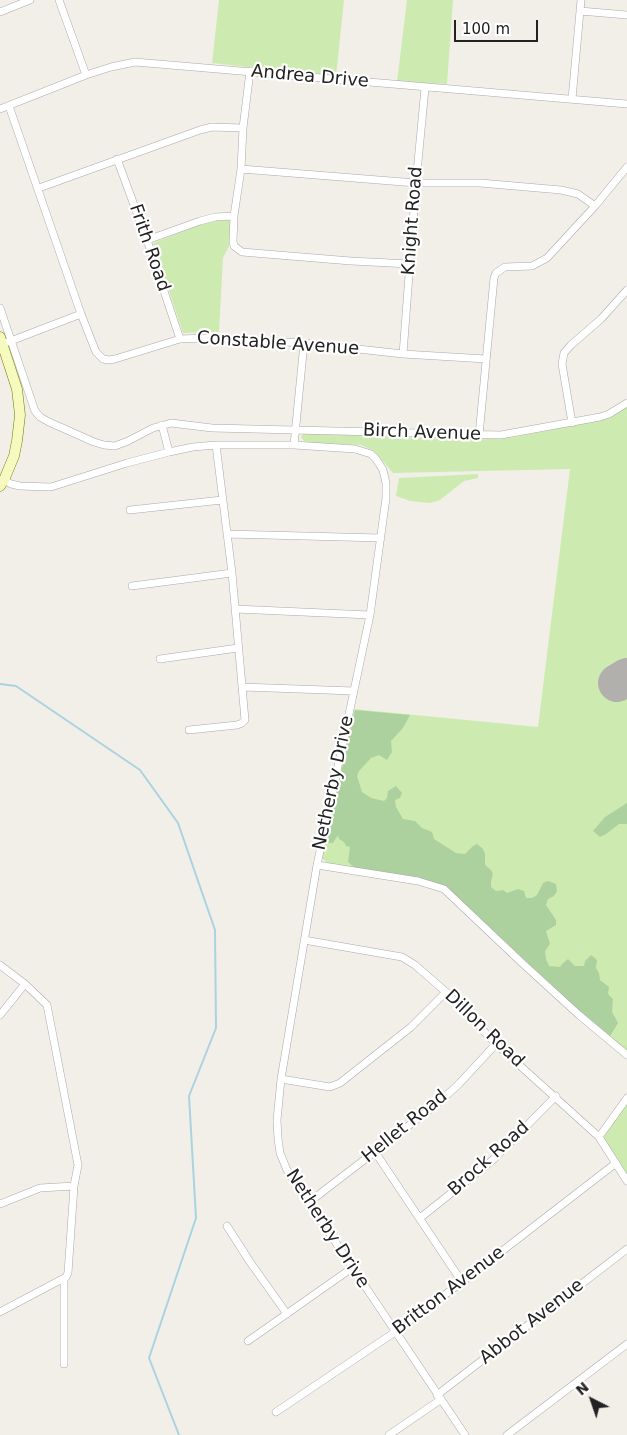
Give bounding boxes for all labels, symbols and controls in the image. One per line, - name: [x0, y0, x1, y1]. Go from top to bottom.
- scale bar: [457, 10, 541, 42]
- text: 100 m: [462, 20, 510, 38]
- street label: Andrea Drive: [250, 61, 370, 93]
- street label: Knight Road: [398, 166, 428, 276]
- street label: Frith Road: [124, 202, 174, 294]
- street label: Constable Avenue: [196, 328, 360, 360]
- street label: Birch Avenue: [363, 420, 481, 446]
- street label: Netherby Drive: [309, 714, 359, 852]
- street label: Dillon Road: [440, 986, 528, 1072]
- street label: Hellet Road: [358, 1086, 452, 1168]
- street label: Brock Road: [444, 1117, 534, 1201]
- street label: Netherby Drive: [281, 1166, 373, 1292]
- street label: Britton Avenue: [389, 1242, 509, 1340]
- street label: Abbot Avenue: [476, 1275, 588, 1369]
- north arrow: [567, 1375, 617, 1425]
- text: N: [572, 1379, 592, 1399]

